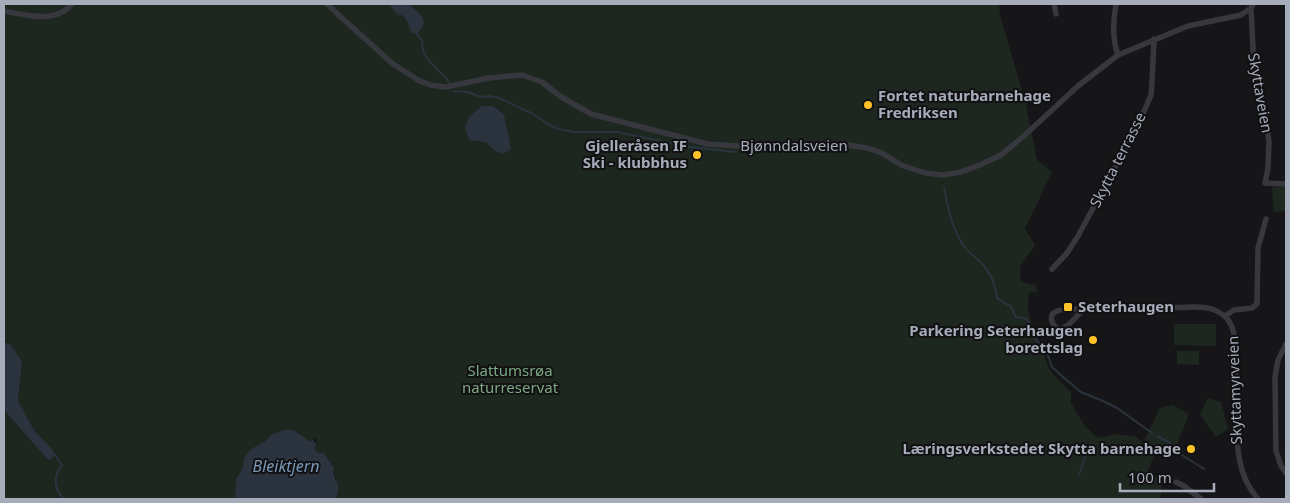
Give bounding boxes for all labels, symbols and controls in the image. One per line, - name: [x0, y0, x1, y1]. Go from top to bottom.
- street label: Skyttaveien: [1244, 51, 1278, 134]
- place label: Fortet naturbarnehage Fredriksen: [878, 85, 1051, 122]
- marker: Fortet naturbarnehage Fredriksen: [862, 99, 874, 111]
- street label: Skytta terrasse: [1085, 109, 1150, 211]
- place label: Gjelleråsen IF Ski - klubbhus: [583, 135, 687, 172]
- street label: Bjønndalsveien: [740, 135, 848, 155]
- marker: Gjelleråsen IF Ski - klubbhus: [691, 149, 703, 161]
- place label: Seterhaugen: [1078, 296, 1174, 316]
- marker: Seterhaugen: [1062, 301, 1074, 313]
- place label: Parkering Seterhaugen borettslag: [909, 320, 1083, 357]
- marker: Parkering Seterhaugen borettslag: [1087, 334, 1099, 346]
- street label: Skyttamyrveien: [1222, 335, 1246, 445]
- park label: Slattumsrøa naturreservat: [462, 360, 559, 397]
- place label: Læringsverkstedet Skytta barnehage: [902, 438, 1181, 458]
- marker: Læringsverkstedet Skytta barnehage: [1185, 443, 1197, 455]
- water label: Bleiktjern: [253, 455, 319, 477]
- scale bar: [1120, 460, 1214, 492]
- text: 100 m: [1128, 467, 1172, 487]

